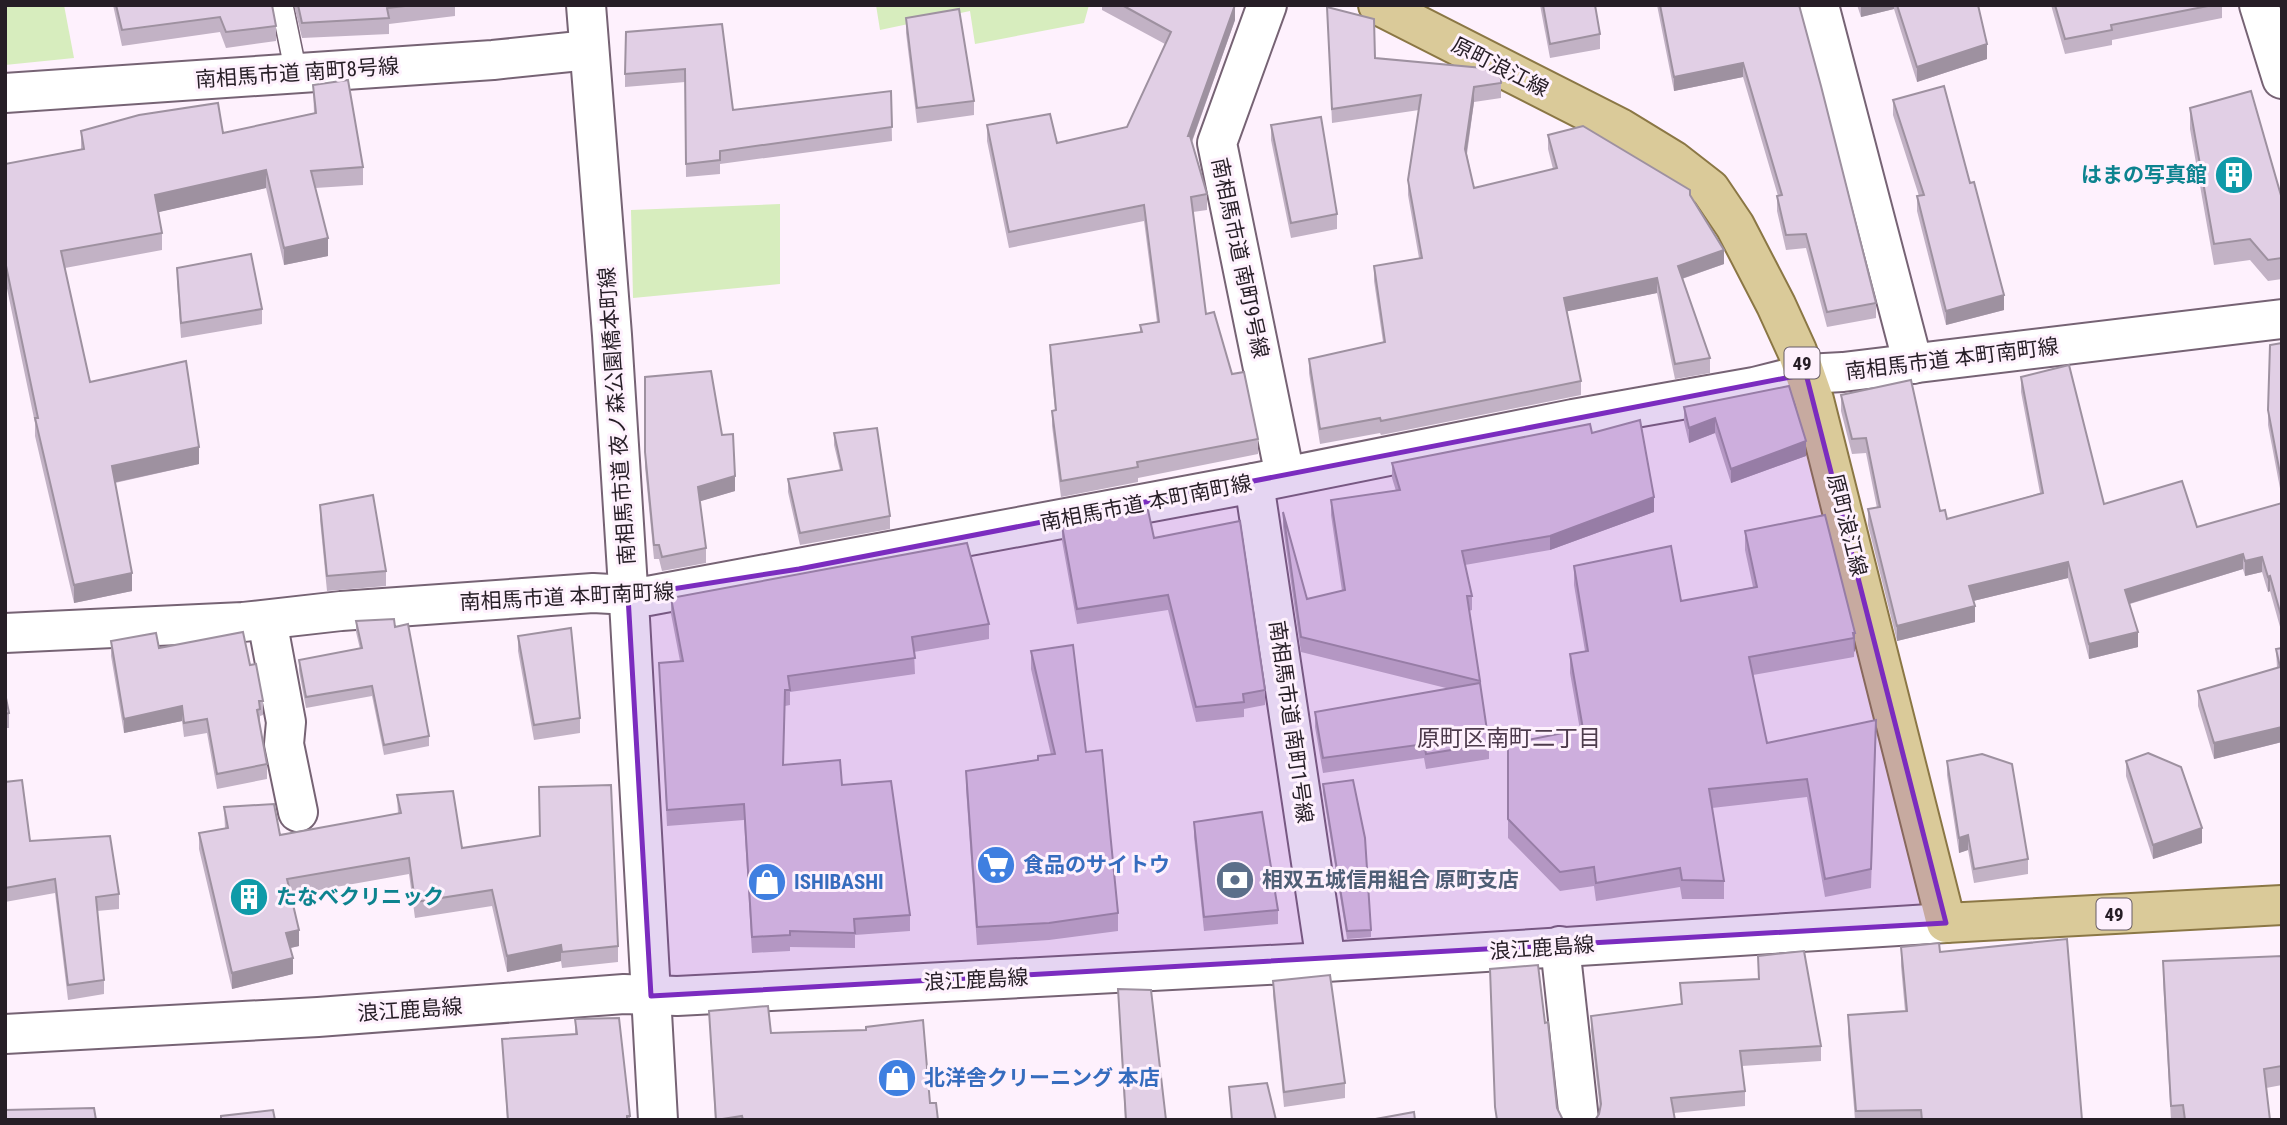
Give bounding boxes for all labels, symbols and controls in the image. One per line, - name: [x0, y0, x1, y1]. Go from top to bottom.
- street label: 原町浪江線: [1448, 32, 1552, 102]
- street label: 南相馬市道 南町8号線: [194, 54, 400, 92]
- building icon: はまの写真館: [2213, 154, 2255, 196]
- street label: 南相馬市道 南町9号線: [1207, 156, 1273, 360]
- place label: はまの写真館: [2081, 163, 2207, 187]
- street label: 南相馬市道 夜ノ森公園橋本町線: [595, 266, 639, 566]
- street label: 南相馬市道 本町南町線: [1844, 334, 2060, 384]
- road number: 49: [1784, 348, 1820, 378]
- street label: 南相馬市道 本町南町線: [1038, 471, 1254, 535]
- street label: 原町浪江線: [1823, 471, 1871, 579]
- street label: 南相馬市道 本町南町線: [459, 579, 675, 615]
- street label: 南相馬市道 南町1号線: [1265, 619, 1317, 825]
- district label: 原町区南町二丁目: [1417, 725, 1601, 752]
- supermarket icon: 食品のサイトウ: [975, 844, 1017, 886]
- place label: 食品のサイトウ: [1023, 853, 1170, 877]
- bank icon: 相双五城信用組合 原町支店: [1214, 859, 1256, 901]
- shop icon: ISHIBASHI: [746, 861, 788, 903]
- place label: 相双五城信用組合 原町支店: [1262, 868, 1519, 892]
- place label: ISHIBASHI: [794, 870, 884, 894]
- building icon: たなべクリニック: [228, 876, 270, 918]
- place label: たなべクリニック: [276, 885, 444, 909]
- road number: 49: [2096, 898, 2132, 930]
- street label: 浪江鹿島線: [1489, 932, 1595, 964]
- street label: 浪江鹿島線: [923, 965, 1029, 995]
- street label: 浪江鹿島線: [357, 994, 463, 1026]
- shop icon: 北洋舎クリーニング 本店: [876, 1057, 918, 1099]
- place label: 北洋舎クリーニング 本店: [924, 1066, 1160, 1090]

